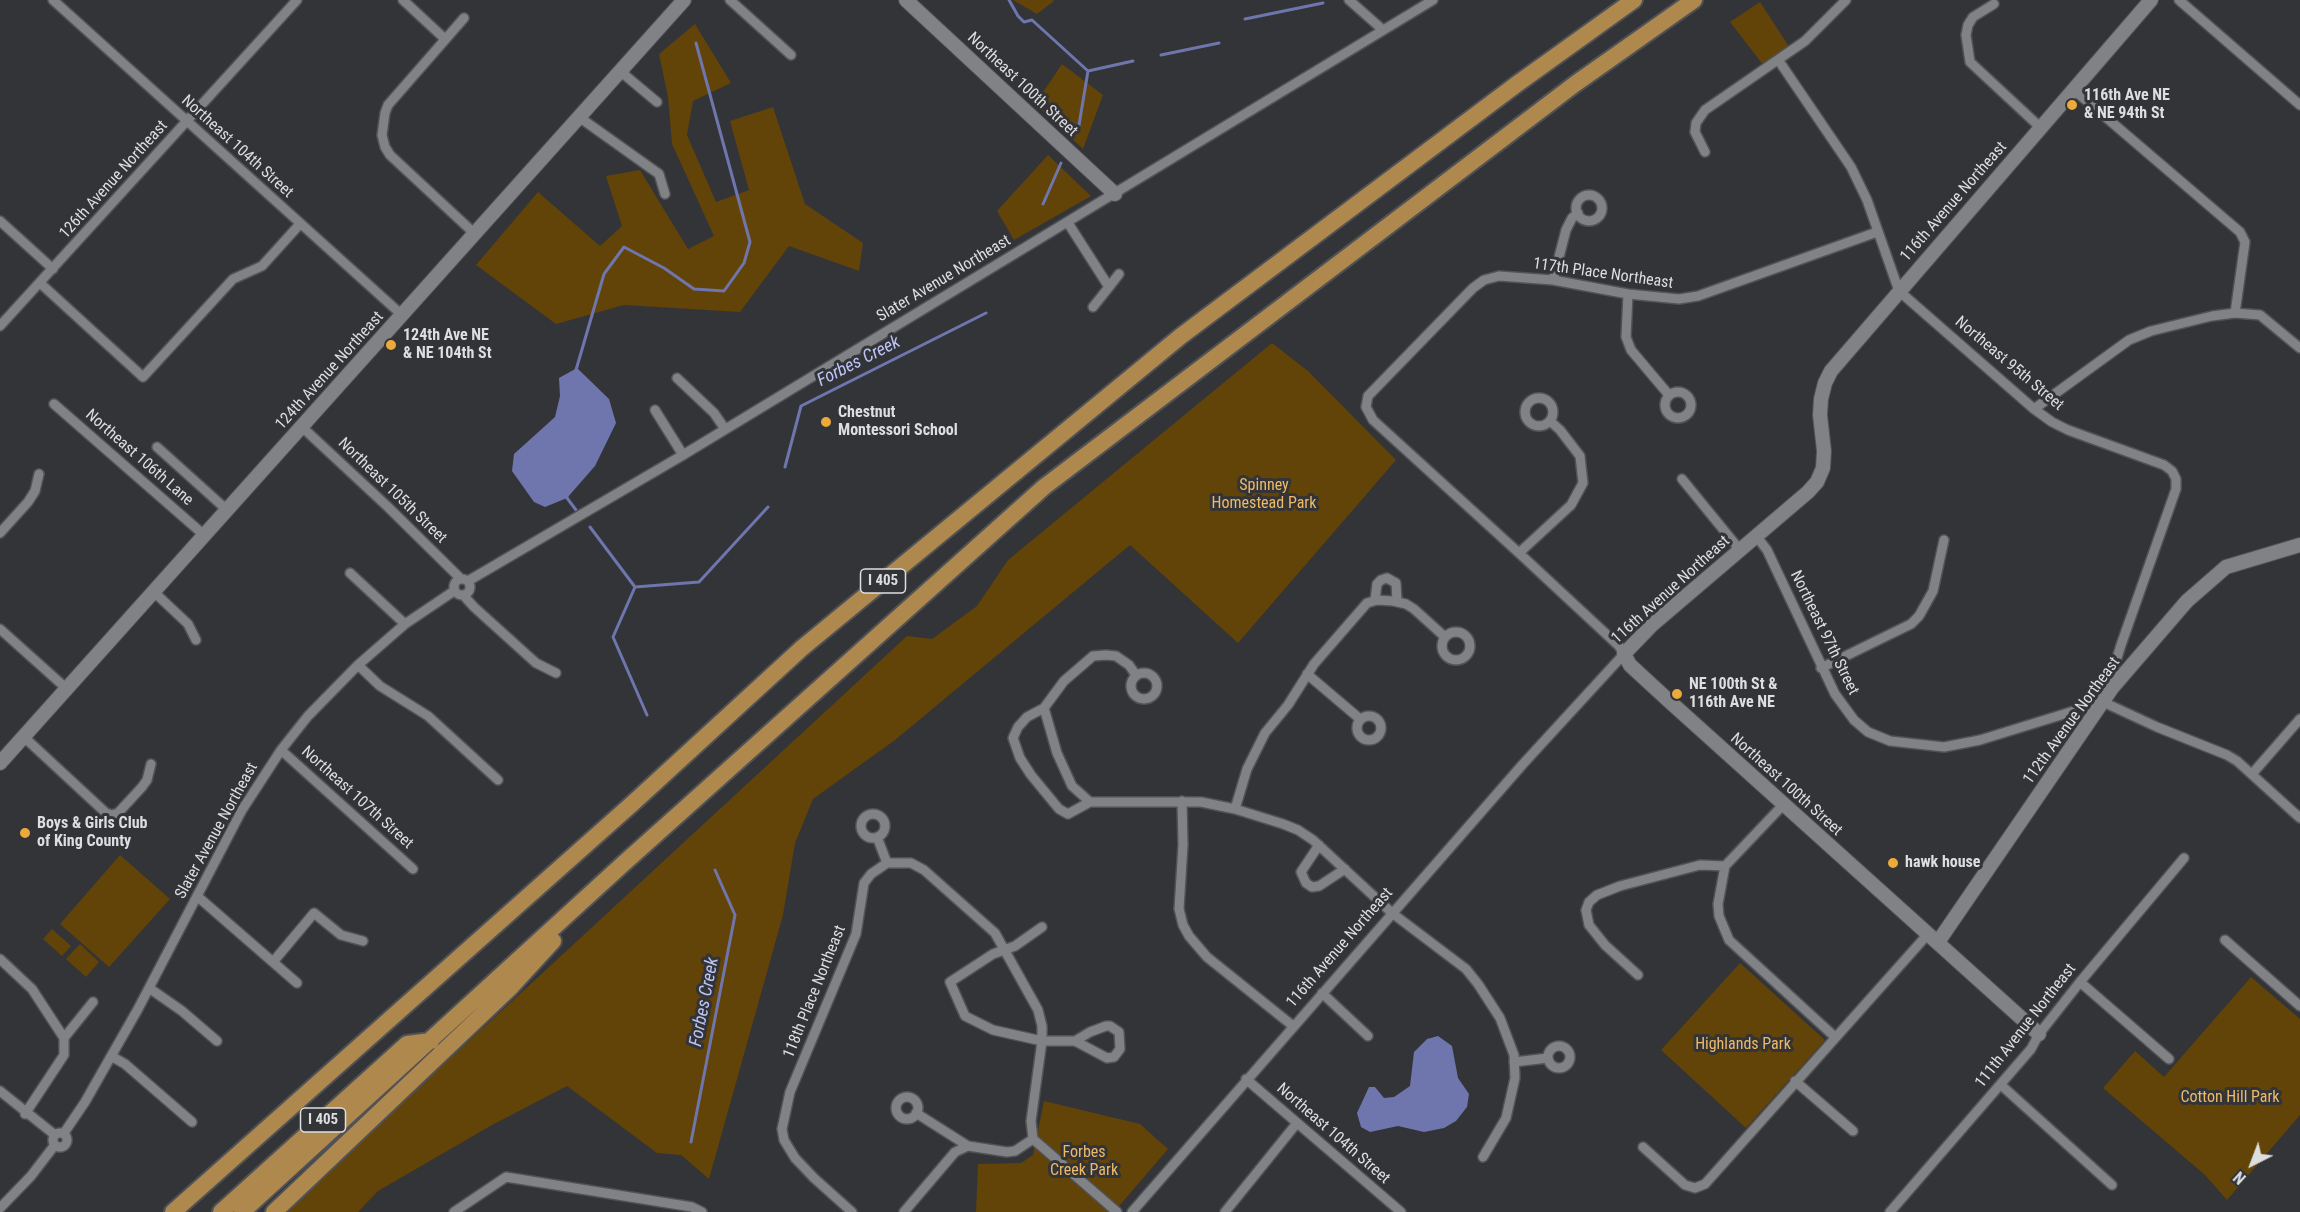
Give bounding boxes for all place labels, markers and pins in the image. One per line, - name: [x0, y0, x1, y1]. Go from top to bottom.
- place label: 116th Ave NE & NE 94th St: [2084, 86, 2170, 124]
- marker: 116th Ave NE & NE 94th St: [2065, 98, 2079, 112]
- place label: 124th Ave NE & NE 104th St: [403, 326, 492, 364]
- marker: 124th Ave NE & NE 104th St: [384, 338, 398, 352]
- place label: Chestnut Montessori School: [838, 403, 958, 441]
- marker: Chestnut Montessori School: [819, 415, 833, 429]
- place label: NE 100th St & 116th Ave NE: [1689, 675, 1778, 713]
- marker: NE 100th St & 116th Ave NE: [1670, 687, 1684, 701]
- place label: Boys & Girls Club of King County: [37, 814, 147, 852]
- marker: Boys & Girls Club of King County: [18, 826, 32, 840]
- place label: hawk house: [1905, 853, 1981, 873]
- marker: hawk house: [1886, 856, 1900, 870]

